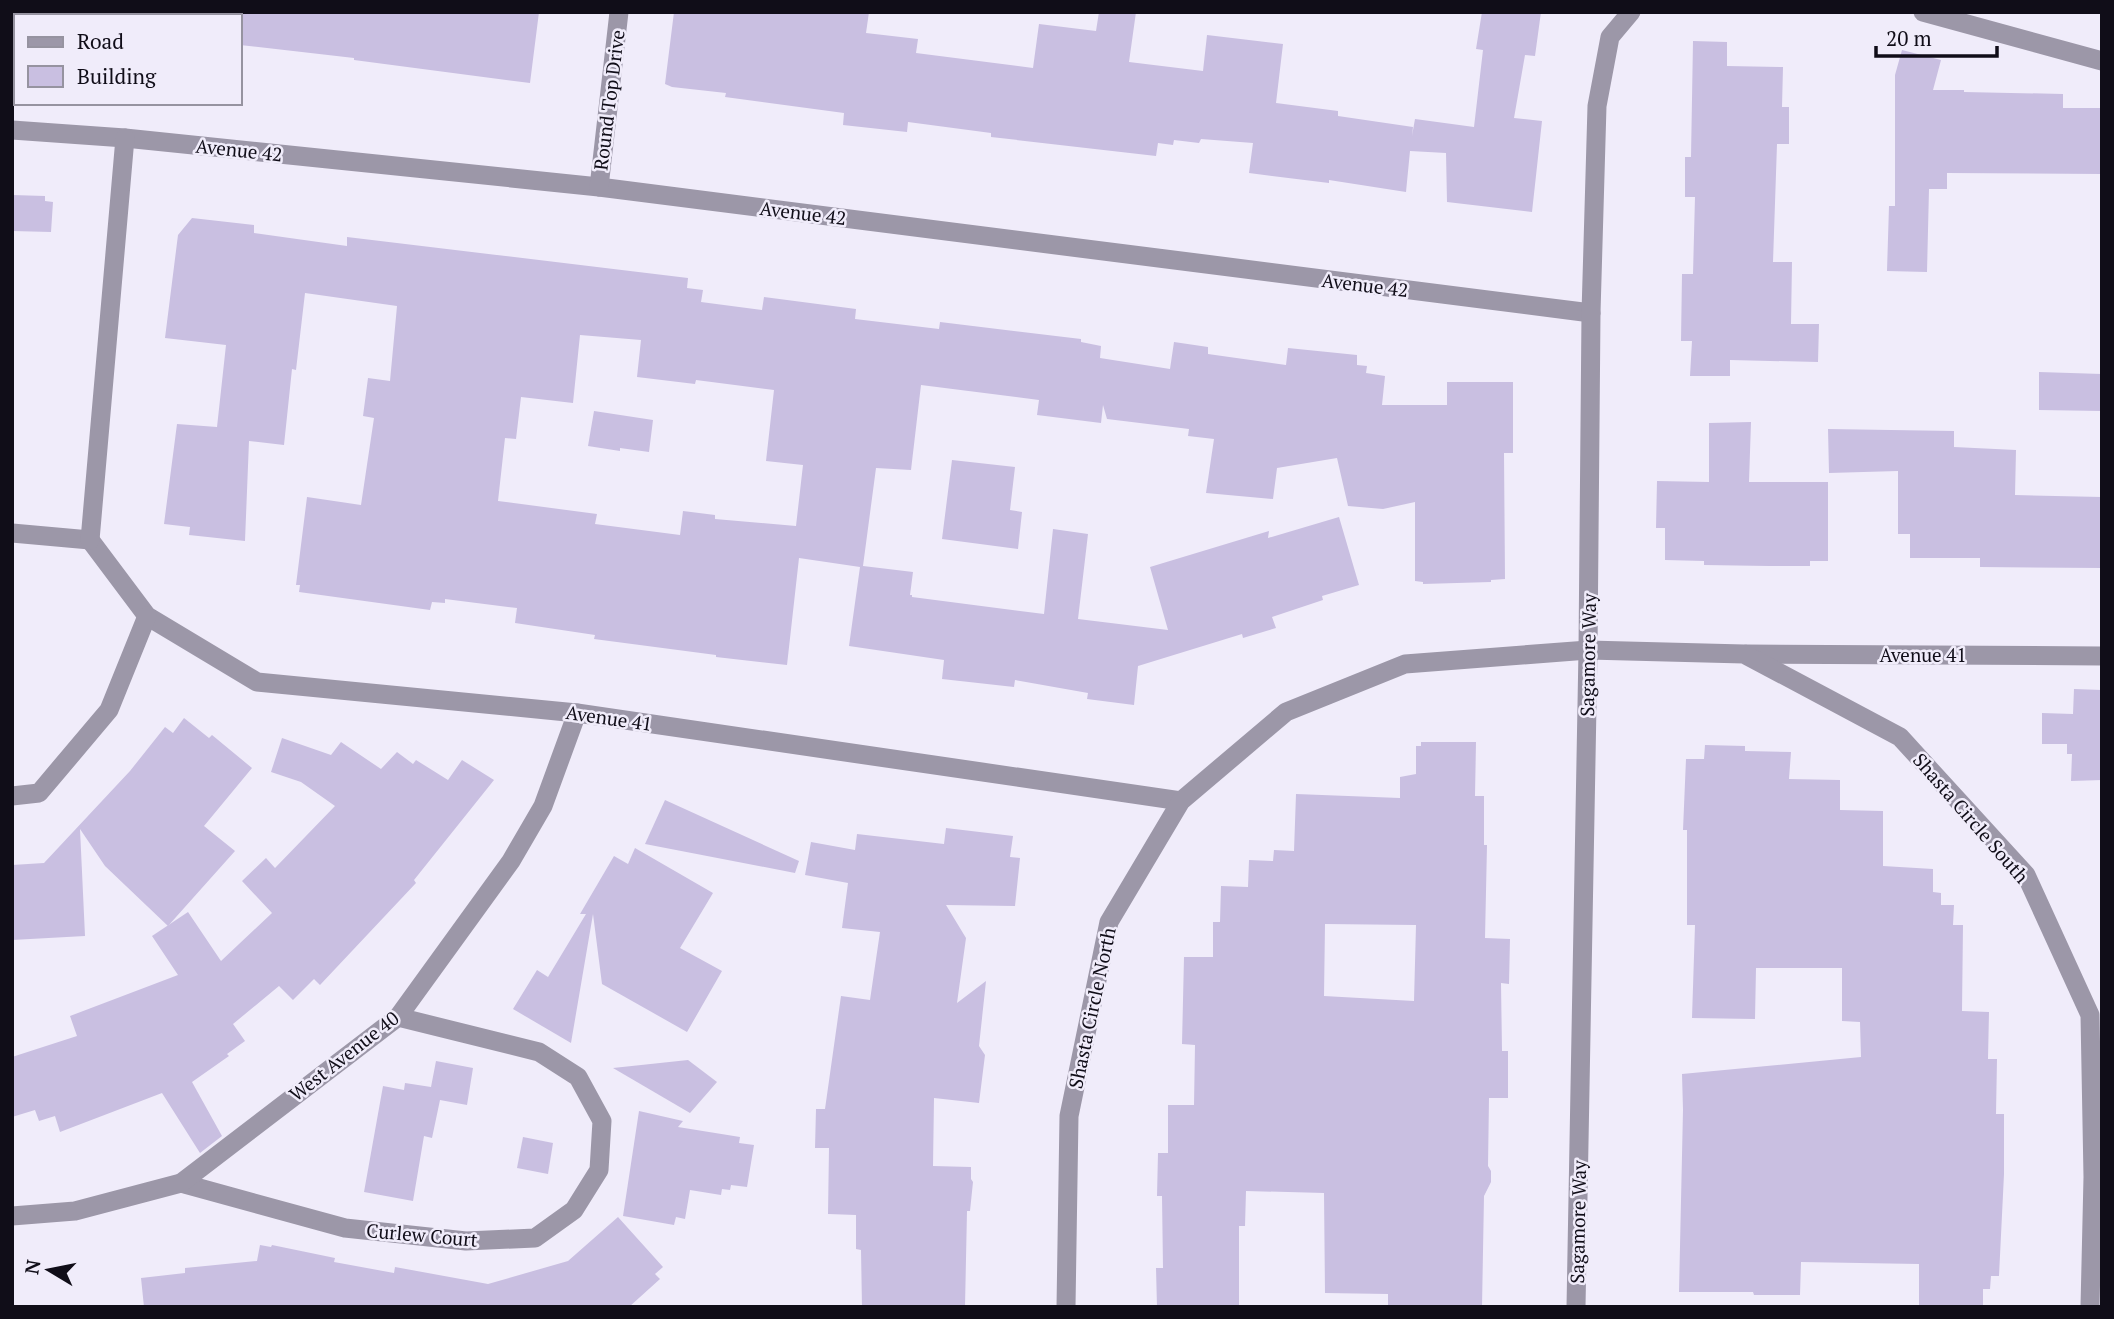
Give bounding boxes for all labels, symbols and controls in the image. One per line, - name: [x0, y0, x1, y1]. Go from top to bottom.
- legend: [14, 14, 242, 105]
- scale bar: [1876, 14, 1997, 58]
- text: 20 m: [1886, 24, 1932, 52]
- text: Road: [77, 27, 124, 55]
- street label: Round Top Drive: [587, 28, 630, 172]
- text: Building: [77, 62, 157, 90]
- street label: Avenue 42: [194, 133, 284, 166]
- street label: Avenue 42: [758, 195, 848, 230]
- street label: Avenue 42: [1320, 267, 1410, 302]
- street label: Sagamore Way: [1574, 593, 1601, 717]
- street label: Avenue 41: [1879, 642, 1967, 667]
- street label: Avenue 41: [564, 699, 654, 736]
- street label: Shasta Circle South: [1908, 748, 2035, 888]
- street label: Shasta Circle North: [1062, 925, 1121, 1091]
- street label: West Avenue 40: [284, 1005, 404, 1106]
- street label: Sagamore Way: [1564, 1160, 1591, 1284]
- street label: Curlew Court: [365, 1217, 479, 1252]
- north arrow: [14, 1235, 84, 1305]
- text: N: [18, 1257, 45, 1276]

